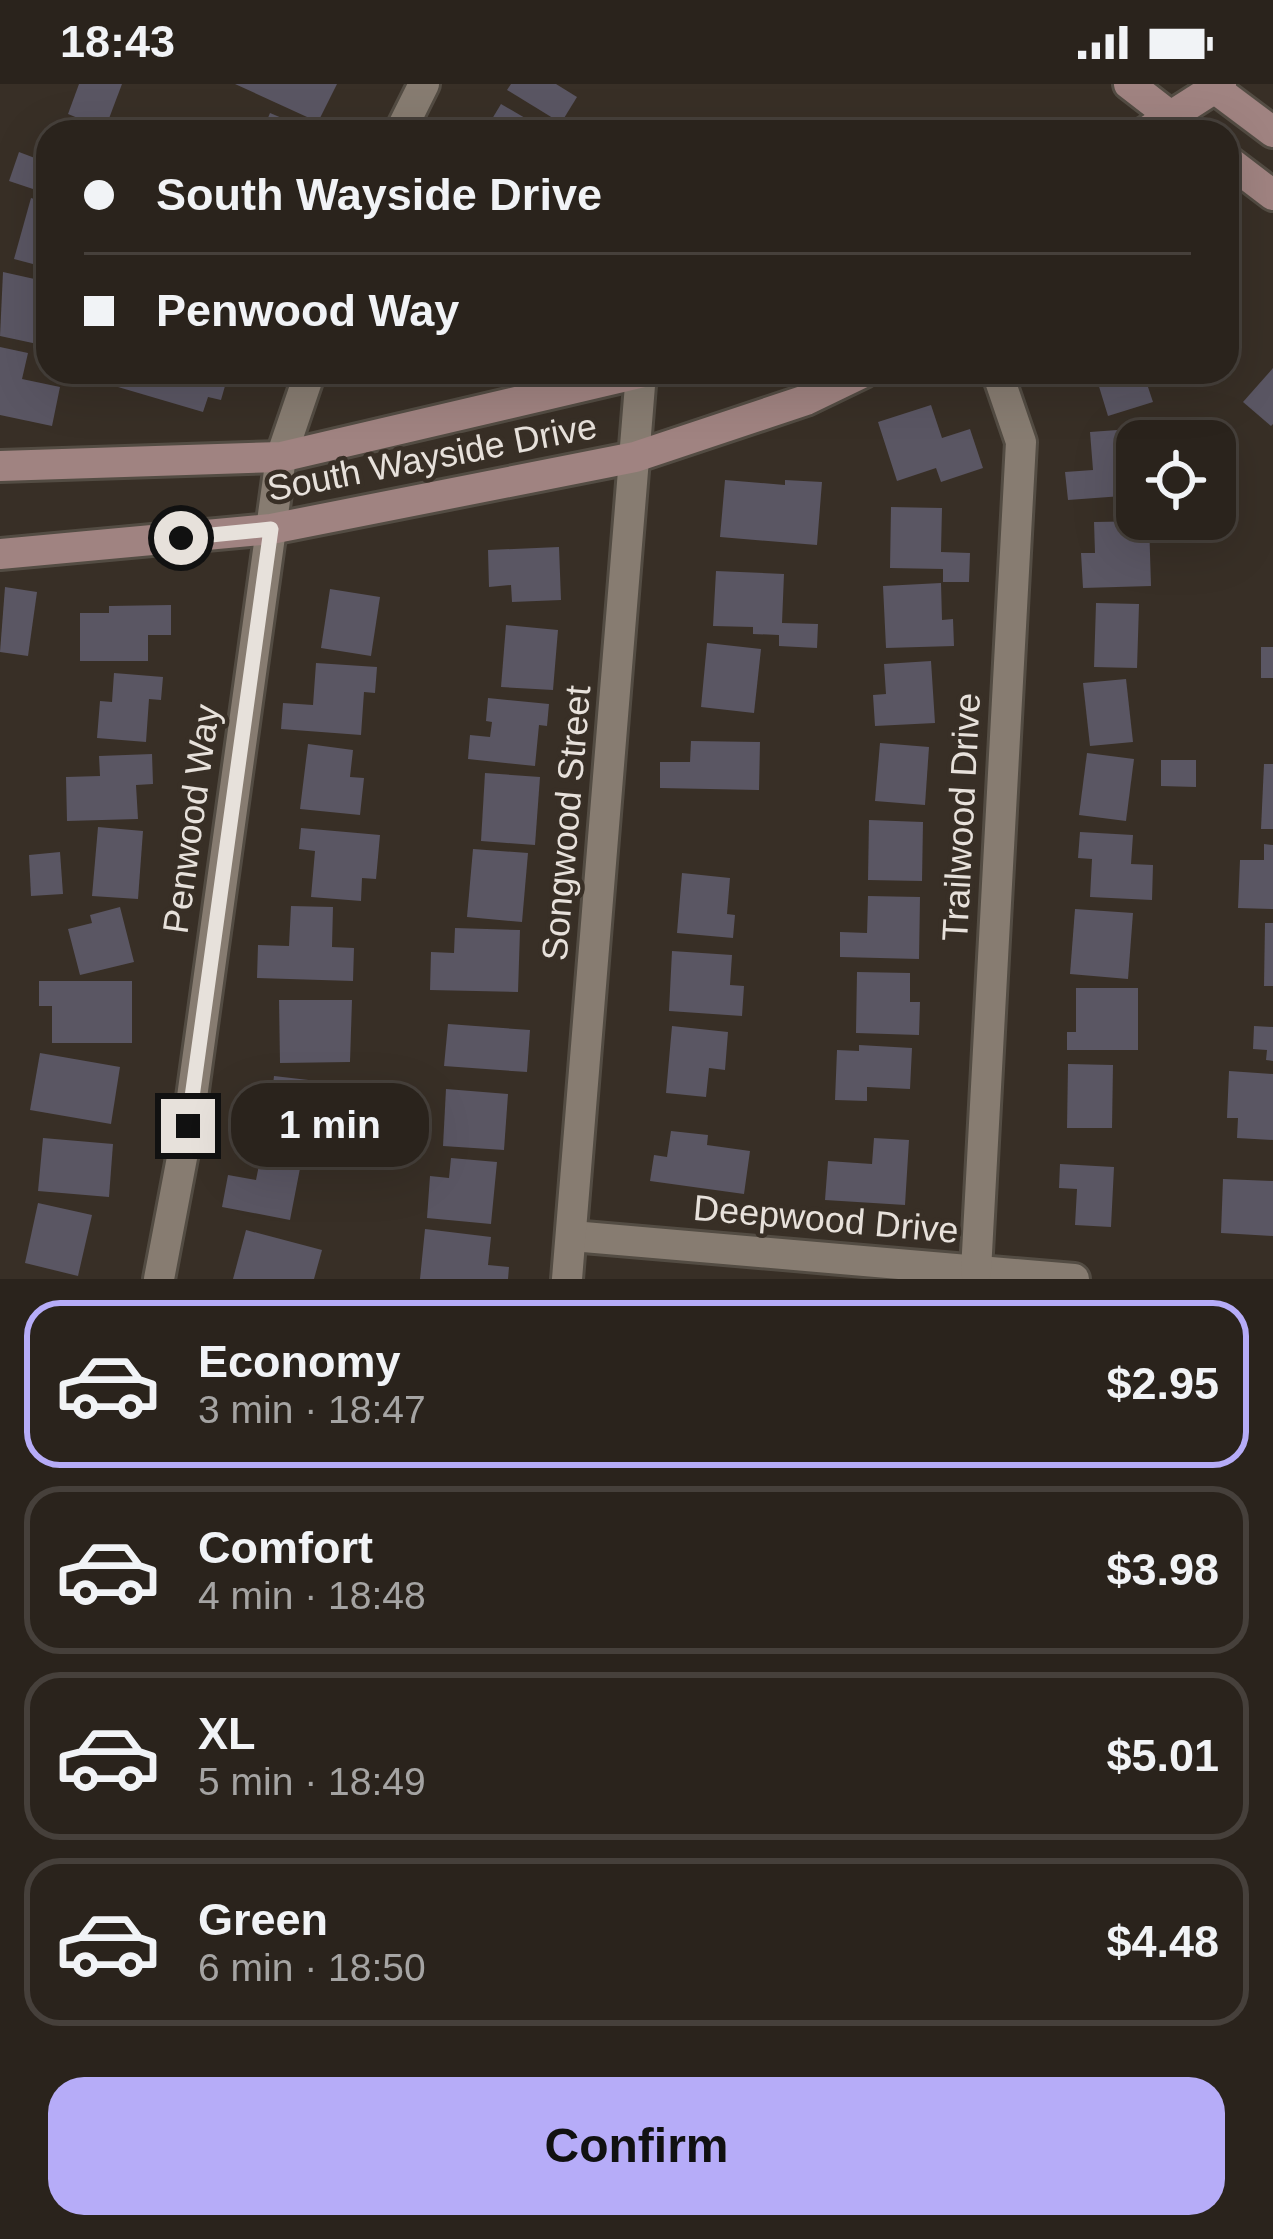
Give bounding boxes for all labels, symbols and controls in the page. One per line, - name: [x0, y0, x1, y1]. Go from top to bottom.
- text: 18:43: [60, 16, 175, 67]
- text: South Wayside Drive: [156, 169, 602, 220]
- text: Penwood Way: [156, 285, 459, 336]
- street label: South Wayside Drive: [264, 405, 600, 509]
- map controls: [1116, 420, 1236, 540]
- button: locate: [1116, 420, 1236, 540]
- route start: [154, 511, 208, 565]
- street label: Songwood Street: [534, 684, 598, 962]
- street label: Trailwood Drive: [934, 692, 988, 942]
- street label: Penwood Way: [155, 702, 227, 936]
- callout: 1 min: [230, 1084, 428, 1168]
- route end: [161, 1099, 215, 1153]
- text: 1 min: [279, 1103, 381, 1146]
- street label: Deepwood Drive: [692, 1187, 960, 1251]
- icon: car: [54, 1330, 162, 1438]
- text: Economy: [198, 1336, 401, 1387]
- text: $2.95: [1106, 1358, 1219, 1409]
- text: 3 min · 18:47: [198, 1388, 426, 1431]
- icon: car: [54, 1516, 162, 1624]
- text: Comfort: [198, 1522, 373, 1573]
- text: $3.98: [1106, 1544, 1219, 1595]
- text: 4 min · 18:48: [198, 1574, 426, 1617]
- icon: car: [54, 1702, 162, 1810]
- text: XL: [198, 1708, 256, 1759]
- text: $5.01: [1106, 1730, 1219, 1781]
- text: 5 min · 18:49: [198, 1760, 426, 1803]
- icon: car: [54, 1888, 162, 1996]
- text: Green: [198, 1894, 328, 1945]
- text: $4.48: [1106, 1916, 1219, 1967]
- text: 6 min · 18:50: [198, 1946, 426, 1989]
- button: Confirm: [48, 2077, 1225, 2215]

